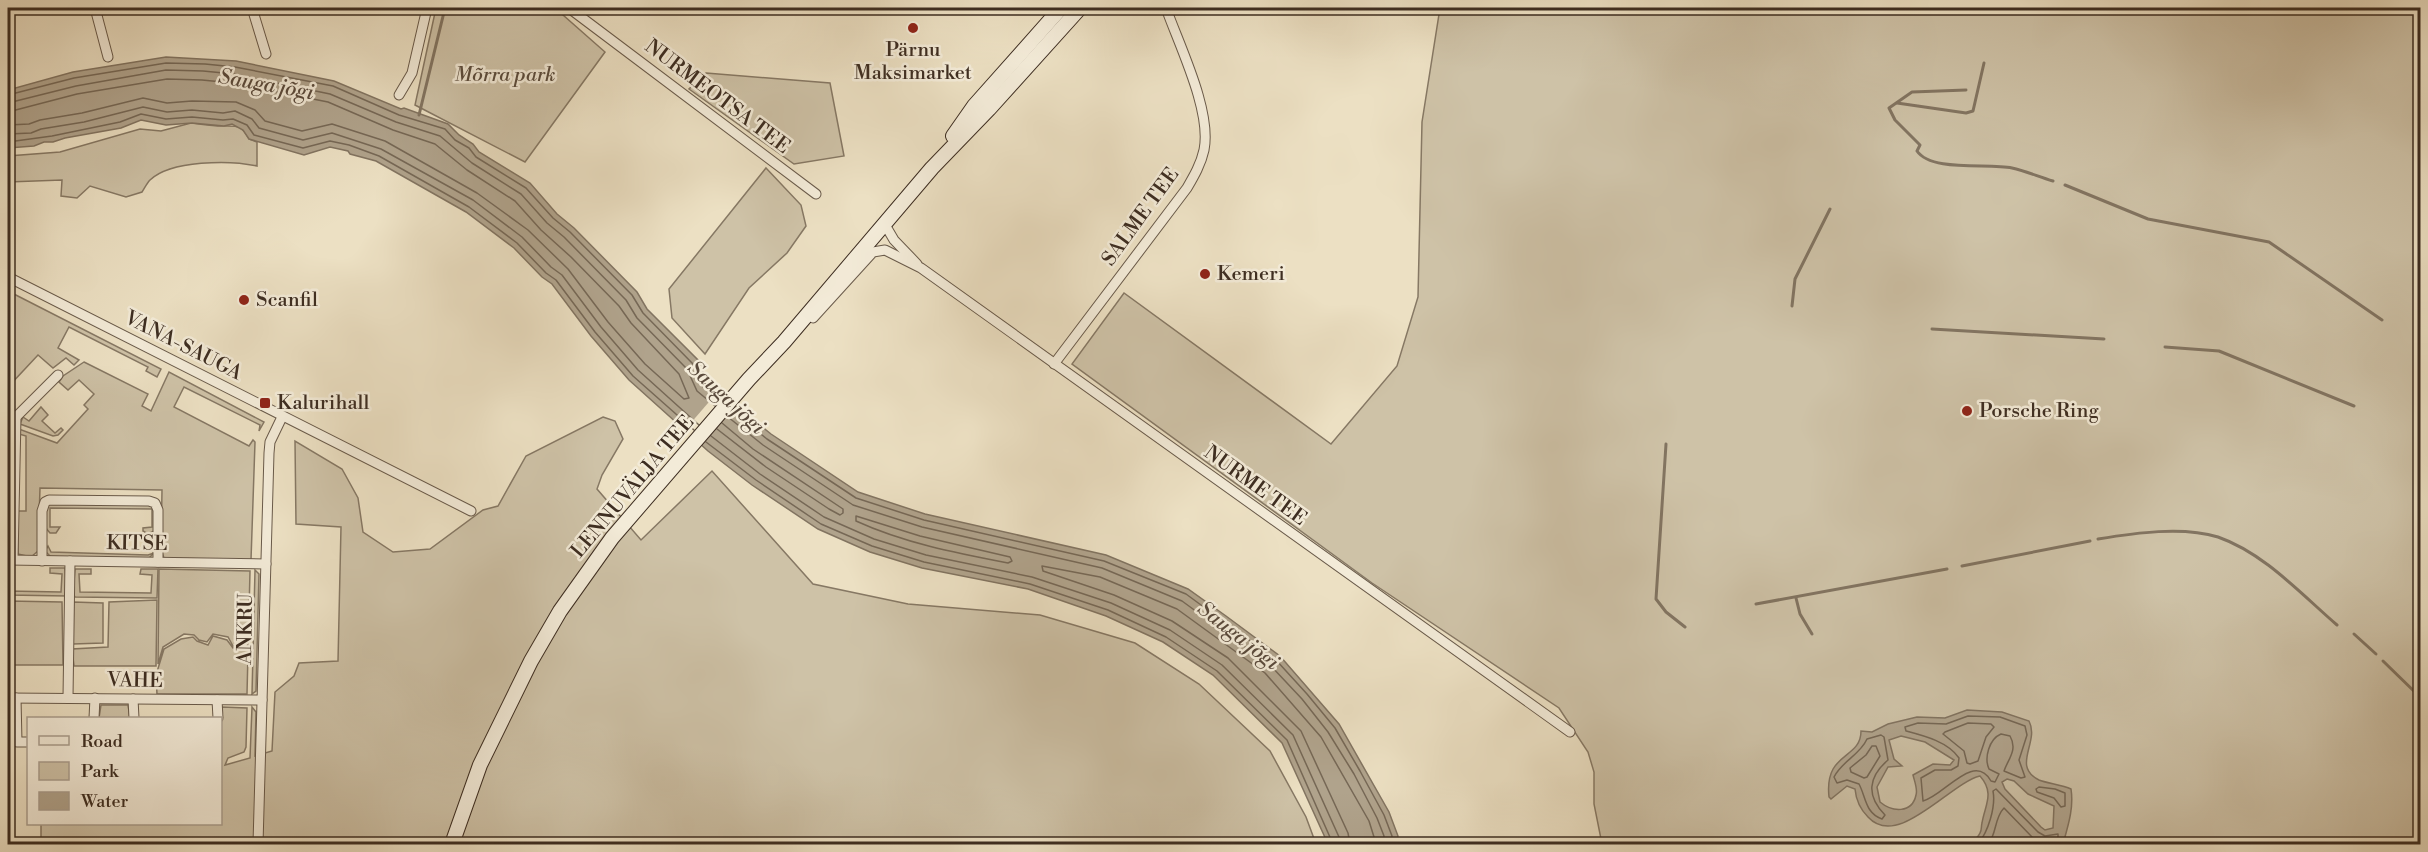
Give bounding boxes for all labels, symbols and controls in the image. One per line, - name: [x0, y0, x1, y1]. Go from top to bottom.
- marker: Pärnu Maksimarket: [906, 21, 920, 35]
- street label: NURMEOTSA TEE: [639, 34, 795, 160]
- place label: Pärnu Maksimarket: [854, 38, 972, 86]
- park label: Mõrra park: [455, 63, 555, 88]
- water label: Sauga jõgi: [216, 64, 316, 106]
- street label: SALME TEE: [1097, 163, 1185, 271]
- place label: Kemeri: [1217, 262, 1285, 287]
- marker: Kemeri: [1198, 267, 1212, 281]
- place label: Scanfil: [256, 288, 318, 313]
- marker: Scanfil: [237, 293, 251, 307]
- street label: VANA-SAUGA: [119, 305, 247, 387]
- water label: Sauga jõgi: [682, 356, 770, 441]
- place label: Kalurihall: [277, 391, 369, 416]
- marker: Kalurihall: [258, 396, 272, 410]
- place label: Porsche Ring: [1979, 399, 2099, 424]
- marker: Porsche Ring: [1960, 404, 1974, 418]
- street label: LENNUVÄLJA TEE: [565, 410, 700, 563]
- street label: NURME TEE: [1199, 440, 1311, 532]
- street label: KITSE: [106, 531, 168, 557]
- street label: ANKRU: [233, 593, 259, 666]
- water label: Sauga jõgi: [1192, 596, 1284, 676]
- street label: VAHE: [106, 668, 163, 694]
- legend: [27, 717, 222, 825]
- text: Road: [81, 730, 124, 753]
- text: Park: [81, 760, 120, 783]
- text: Water: [80, 790, 129, 813]

